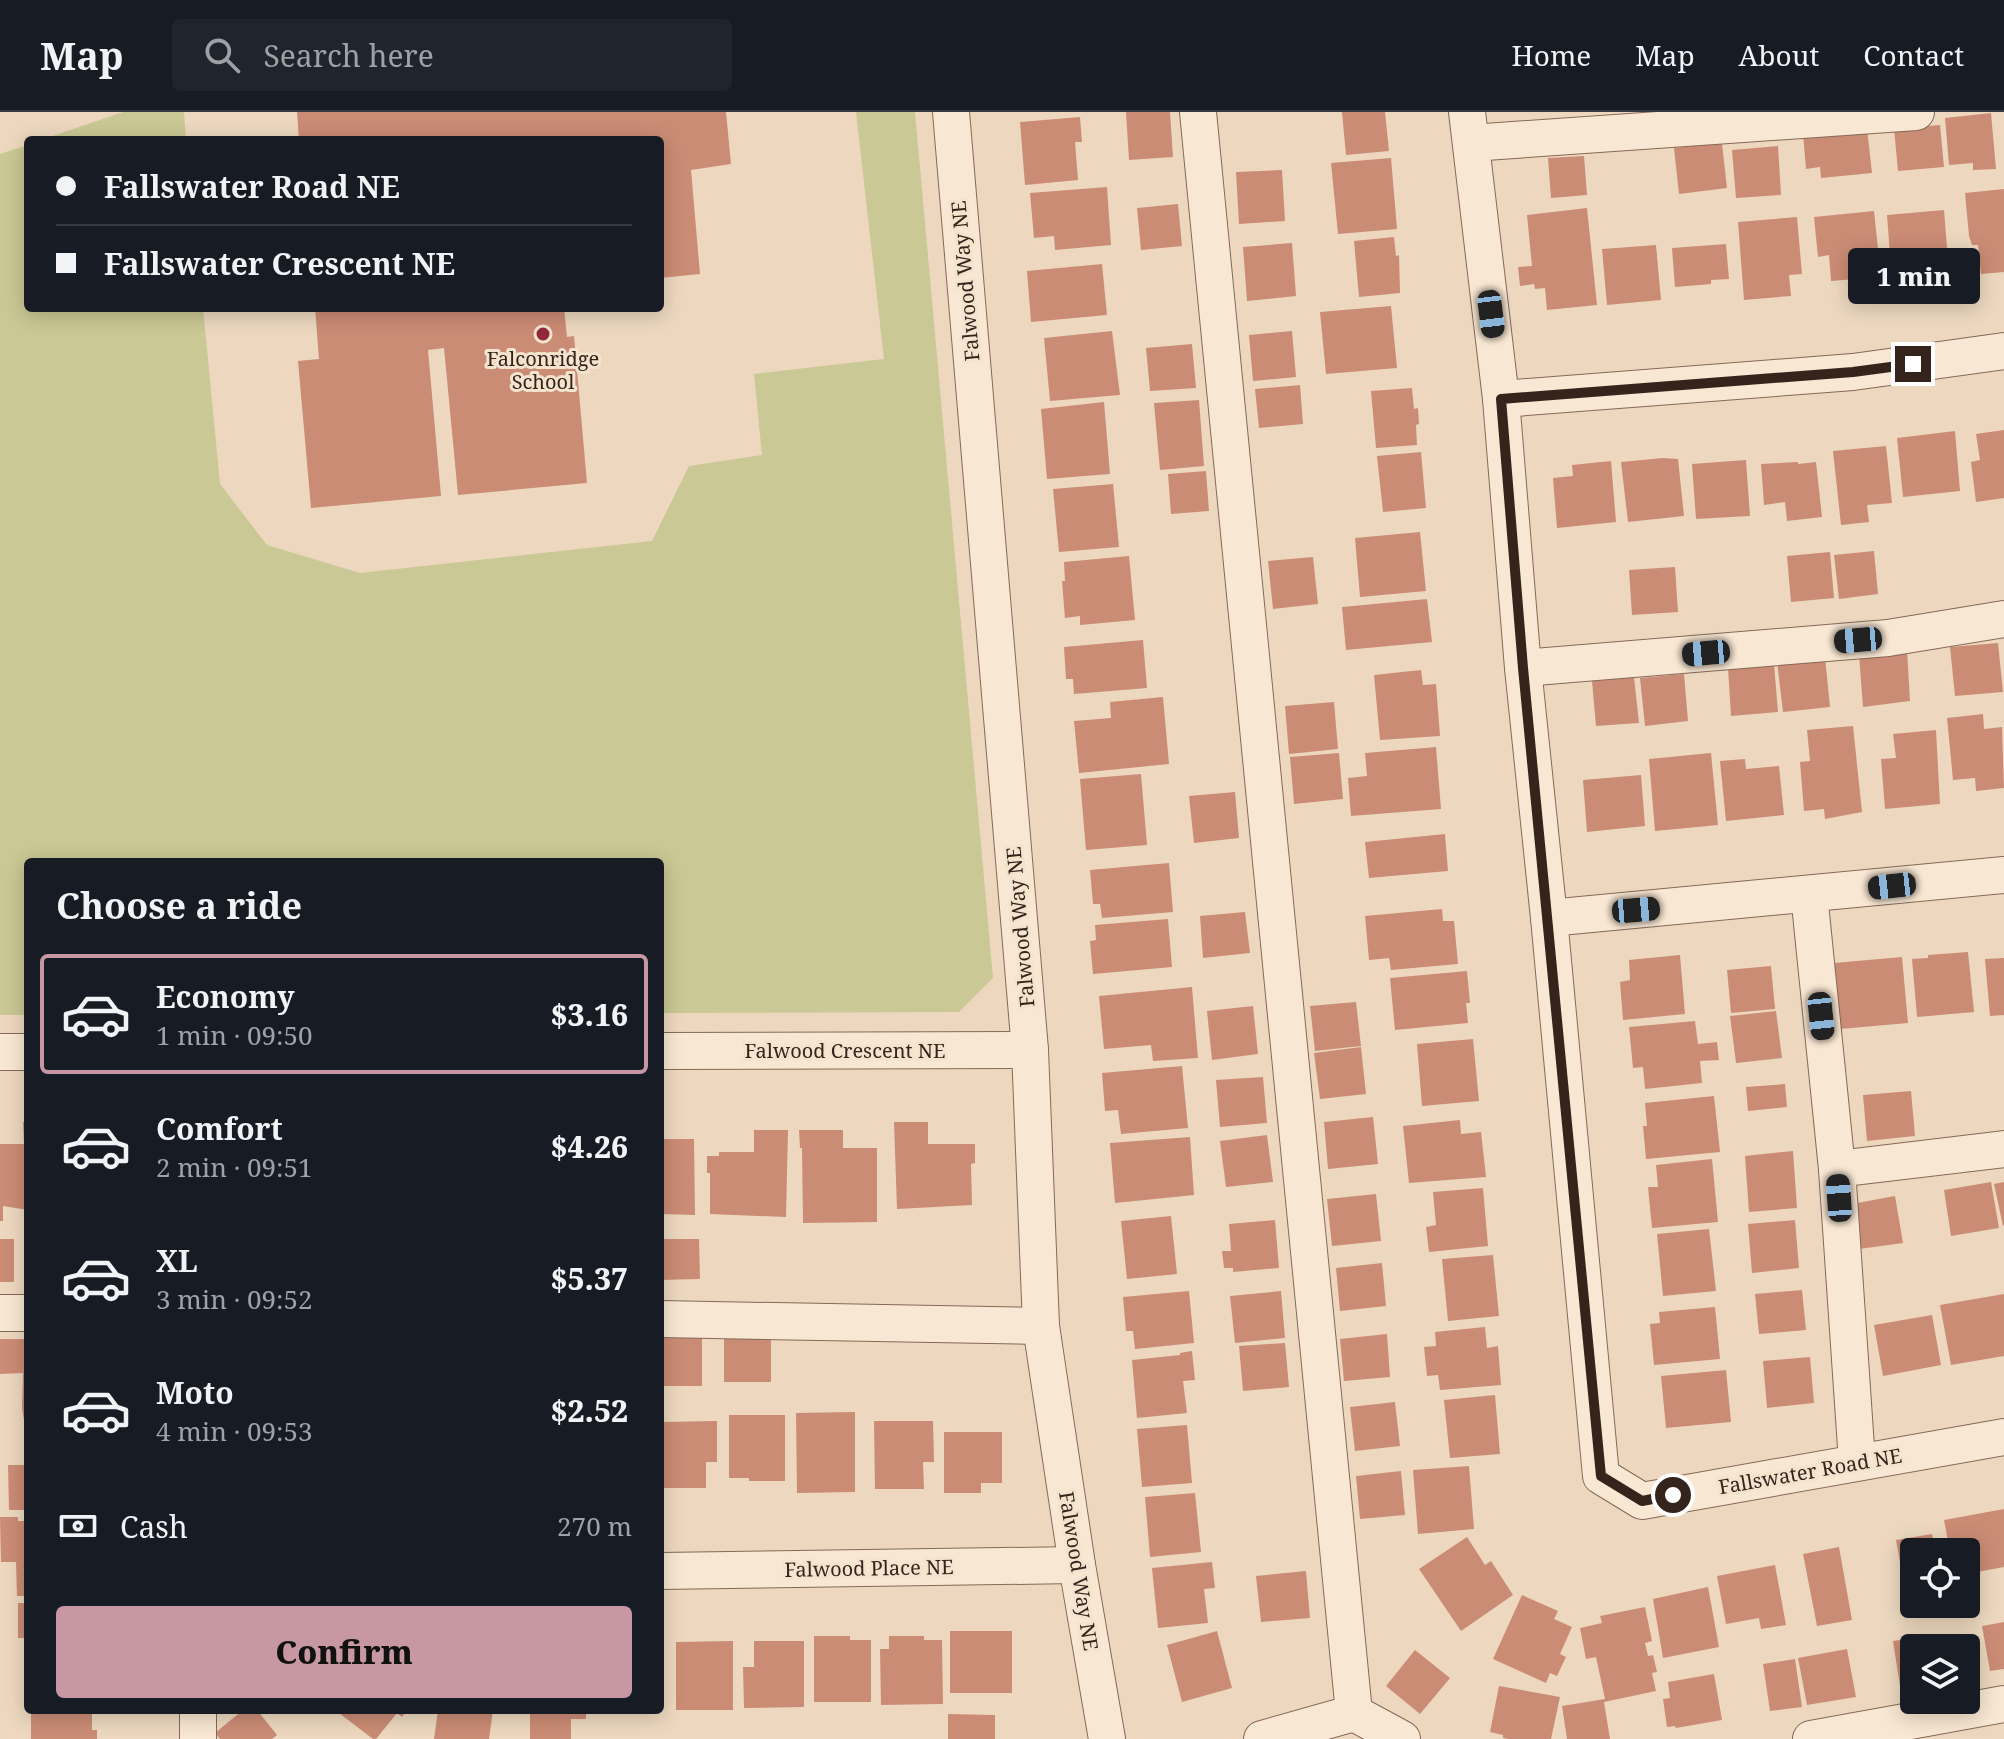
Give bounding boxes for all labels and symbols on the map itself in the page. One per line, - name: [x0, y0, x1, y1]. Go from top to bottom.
- street label: Falwood Way NE: [945, 200, 985, 362]
- callout: 1 min: [1847, 248, 1979, 304]
- car: [1476, 289, 1506, 339]
- marker: Falconridge School: [534, 325, 552, 343]
- place label: Falconridge School: [487, 345, 599, 395]
- route end: [1895, 346, 1931, 382]
- car: [1833, 626, 1883, 654]
- car: [1681, 639, 1731, 667]
- street label: Falwood Way NE: [1000, 846, 1040, 1008]
- car: [1867, 872, 1917, 900]
- car: [1611, 896, 1661, 924]
- car: [1807, 991, 1835, 1041]
- street label: Falwood Crescent NE: [744, 1037, 946, 1064]
- car: [1825, 1173, 1853, 1223]
- street label: Fallswater Road NE: [1716, 1442, 1904, 1500]
- route start: [1655, 1477, 1691, 1513]
- street label: Falwood Way NE: [1053, 1489, 1105, 1653]
- street label: Falwood Place NE: [784, 1553, 954, 1583]

